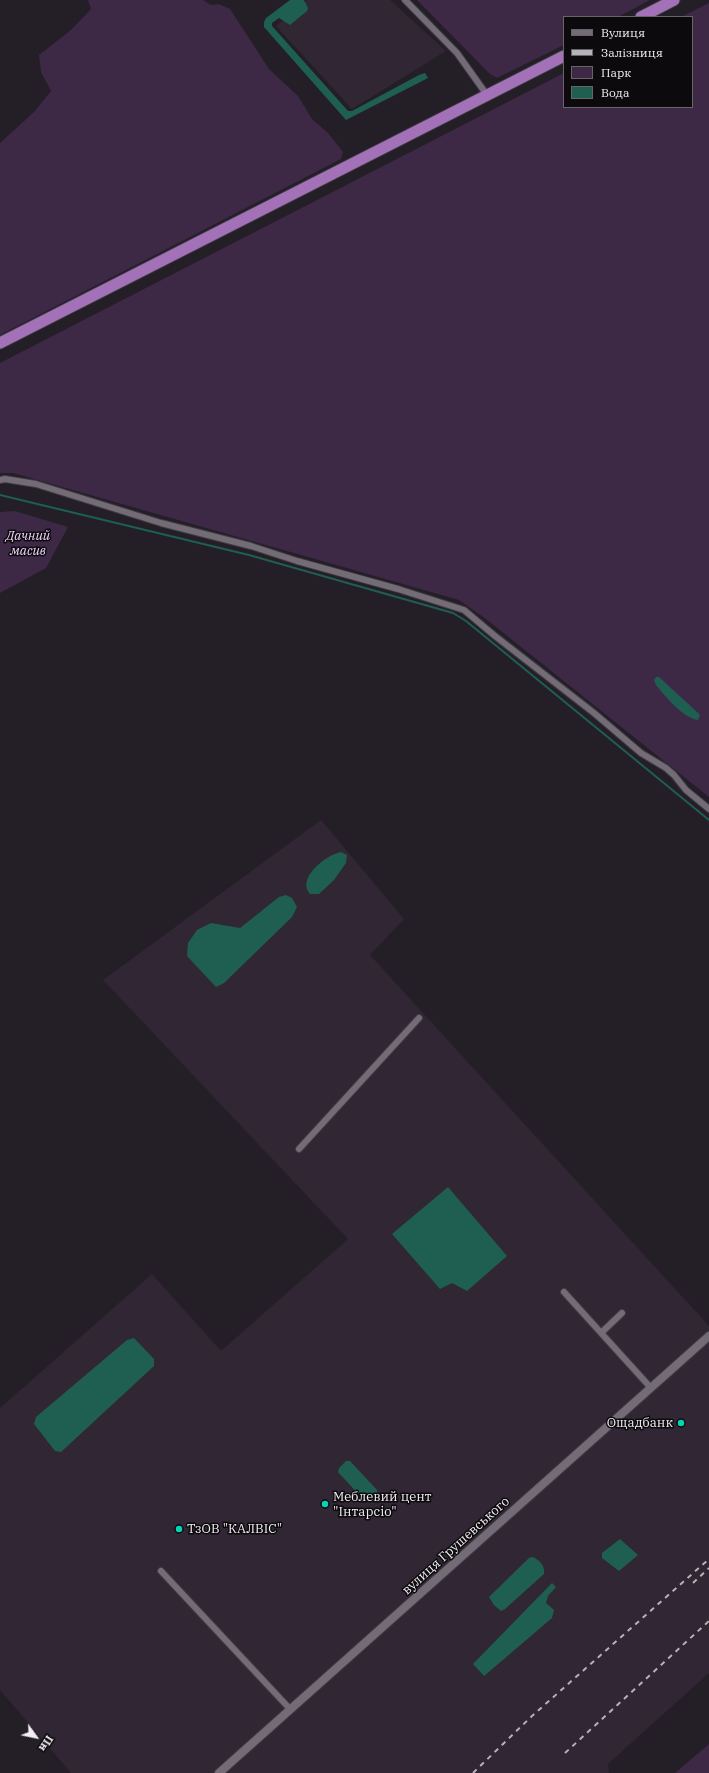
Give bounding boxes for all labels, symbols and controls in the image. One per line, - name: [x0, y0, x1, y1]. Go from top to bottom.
- legend: [563, 16, 693, 108]
- text: Вулиця: [601, 25, 645, 40]
- text: Залізниця: [601, 45, 663, 60]
- text: Парк: [601, 65, 631, 80]
- text: Вода: [601, 85, 629, 100]
- park label: Дачний масив: [6, 528, 50, 559]
- place label: Ощадбанк: [607, 1415, 673, 1431]
- marker: Ощадбанк: [676, 1418, 686, 1428]
- place label: Меблевий цент "Інтарсіо": [333, 1489, 432, 1520]
- street label: вулиця Грушевського: [399, 1494, 513, 1598]
- marker: Меблевий цент "Інтарсіо": [320, 1499, 330, 1509]
- place label: ТзОВ "КАЛВІС": [187, 1521, 282, 1537]
- marker: ТзОВ "КАЛВІС": [174, 1524, 184, 1534]
- north arrow: [16, 1717, 56, 1757]
- text: Пн: [36, 1733, 56, 1754]

